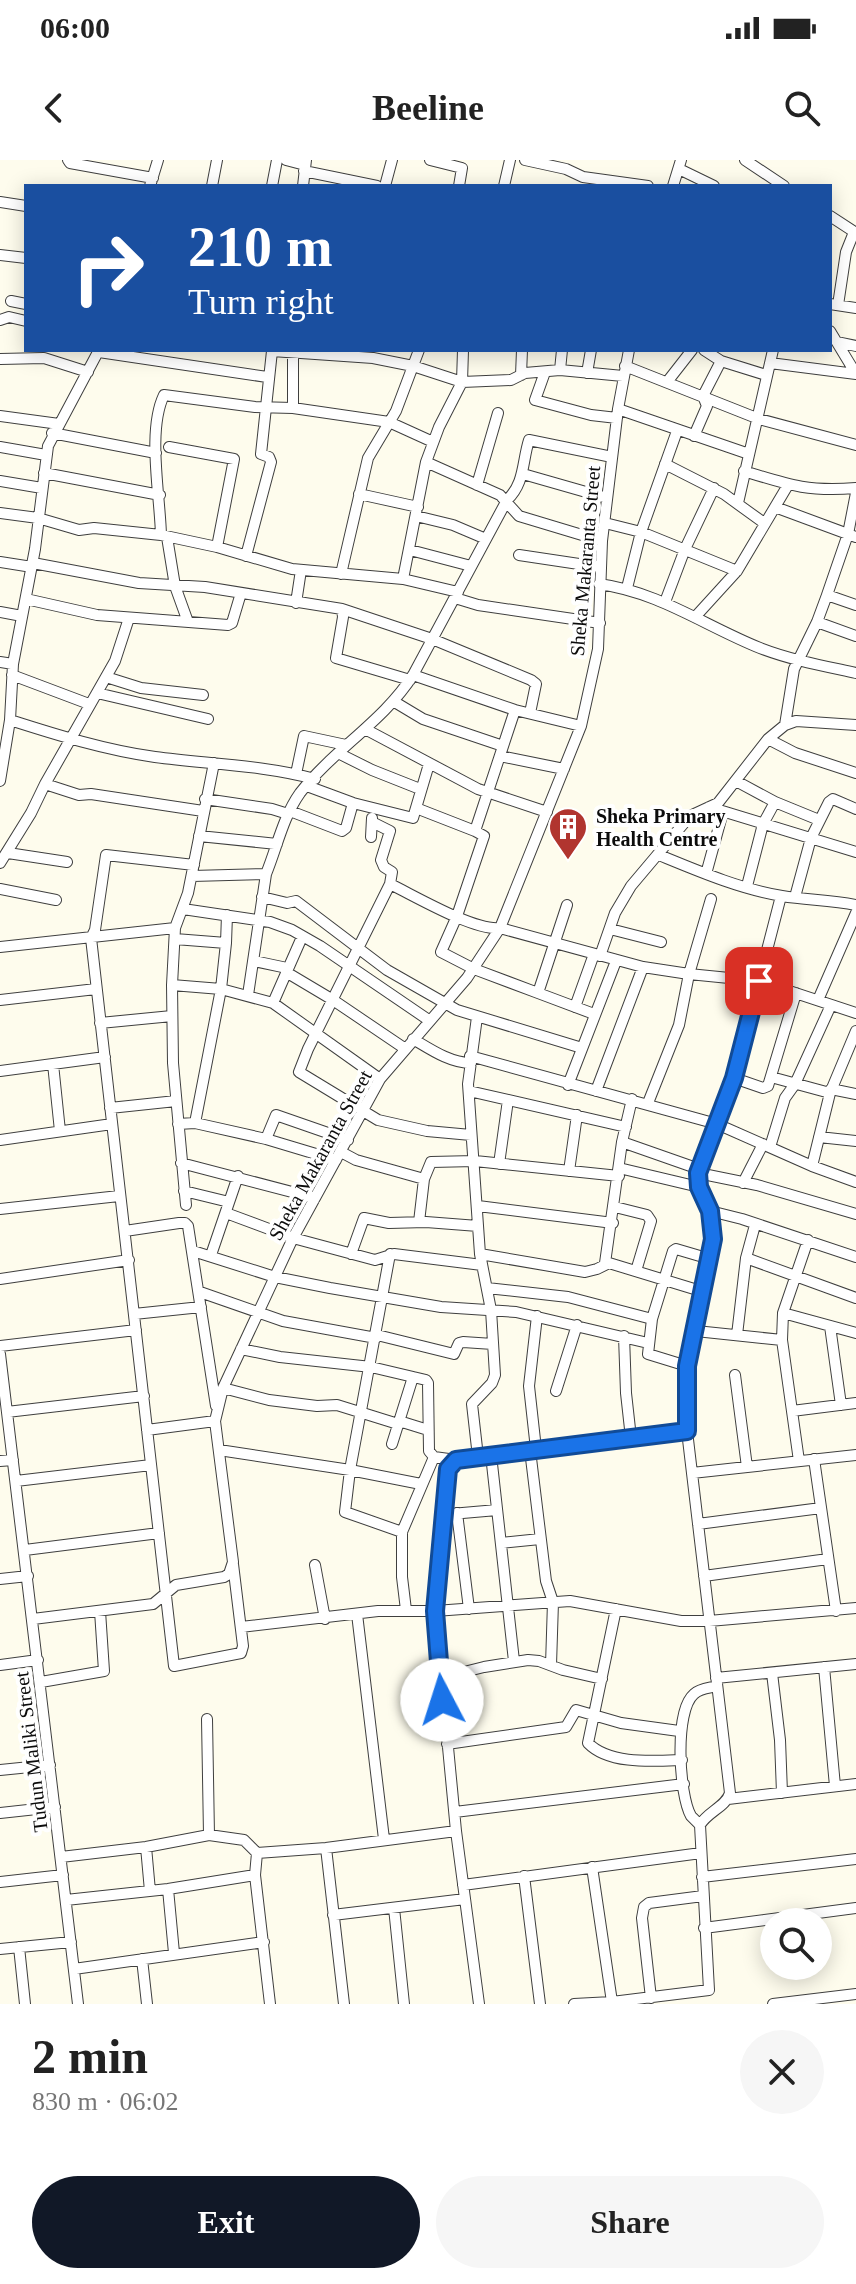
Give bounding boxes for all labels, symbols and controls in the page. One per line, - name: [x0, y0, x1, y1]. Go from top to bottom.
- text: 06:00: [40, 11, 110, 44]
- icon: back: [32, 86, 76, 130]
- icon: search: [780, 86, 824, 130]
- text: Beeline: [372, 88, 484, 128]
- icon: right: [56, 216, 160, 320]
- text: 210 m: [188, 216, 333, 278]
- text: Turn right: [188, 282, 334, 322]
- street label: Sheka Makaranta Street: [566, 464, 604, 657]
- place label: Sheka Primary Health Centre: [596, 805, 725, 850]
- building icon: Sheka Primary Health Centre: [547, 806, 589, 861]
- pin: [725, 947, 793, 1015]
- icon: arrive: [737, 959, 781, 1003]
- street label: Sheka Makaranta Street: [264, 1066, 376, 1244]
- position arrow: [400, 1658, 484, 1742]
- street label: Tudun Maliki Street: [10, 1670, 52, 1833]
- map controls: [760, 1908, 832, 1980]
- button: search: [760, 1908, 832, 1980]
- text: 2 min: [32, 2030, 148, 2083]
- button: close: [740, 2030, 824, 2114]
- text: 830 m · 06:02: [32, 2087, 179, 2116]
- button: Exit: [32, 2176, 420, 2268]
- button: Share: [436, 2176, 824, 2268]

